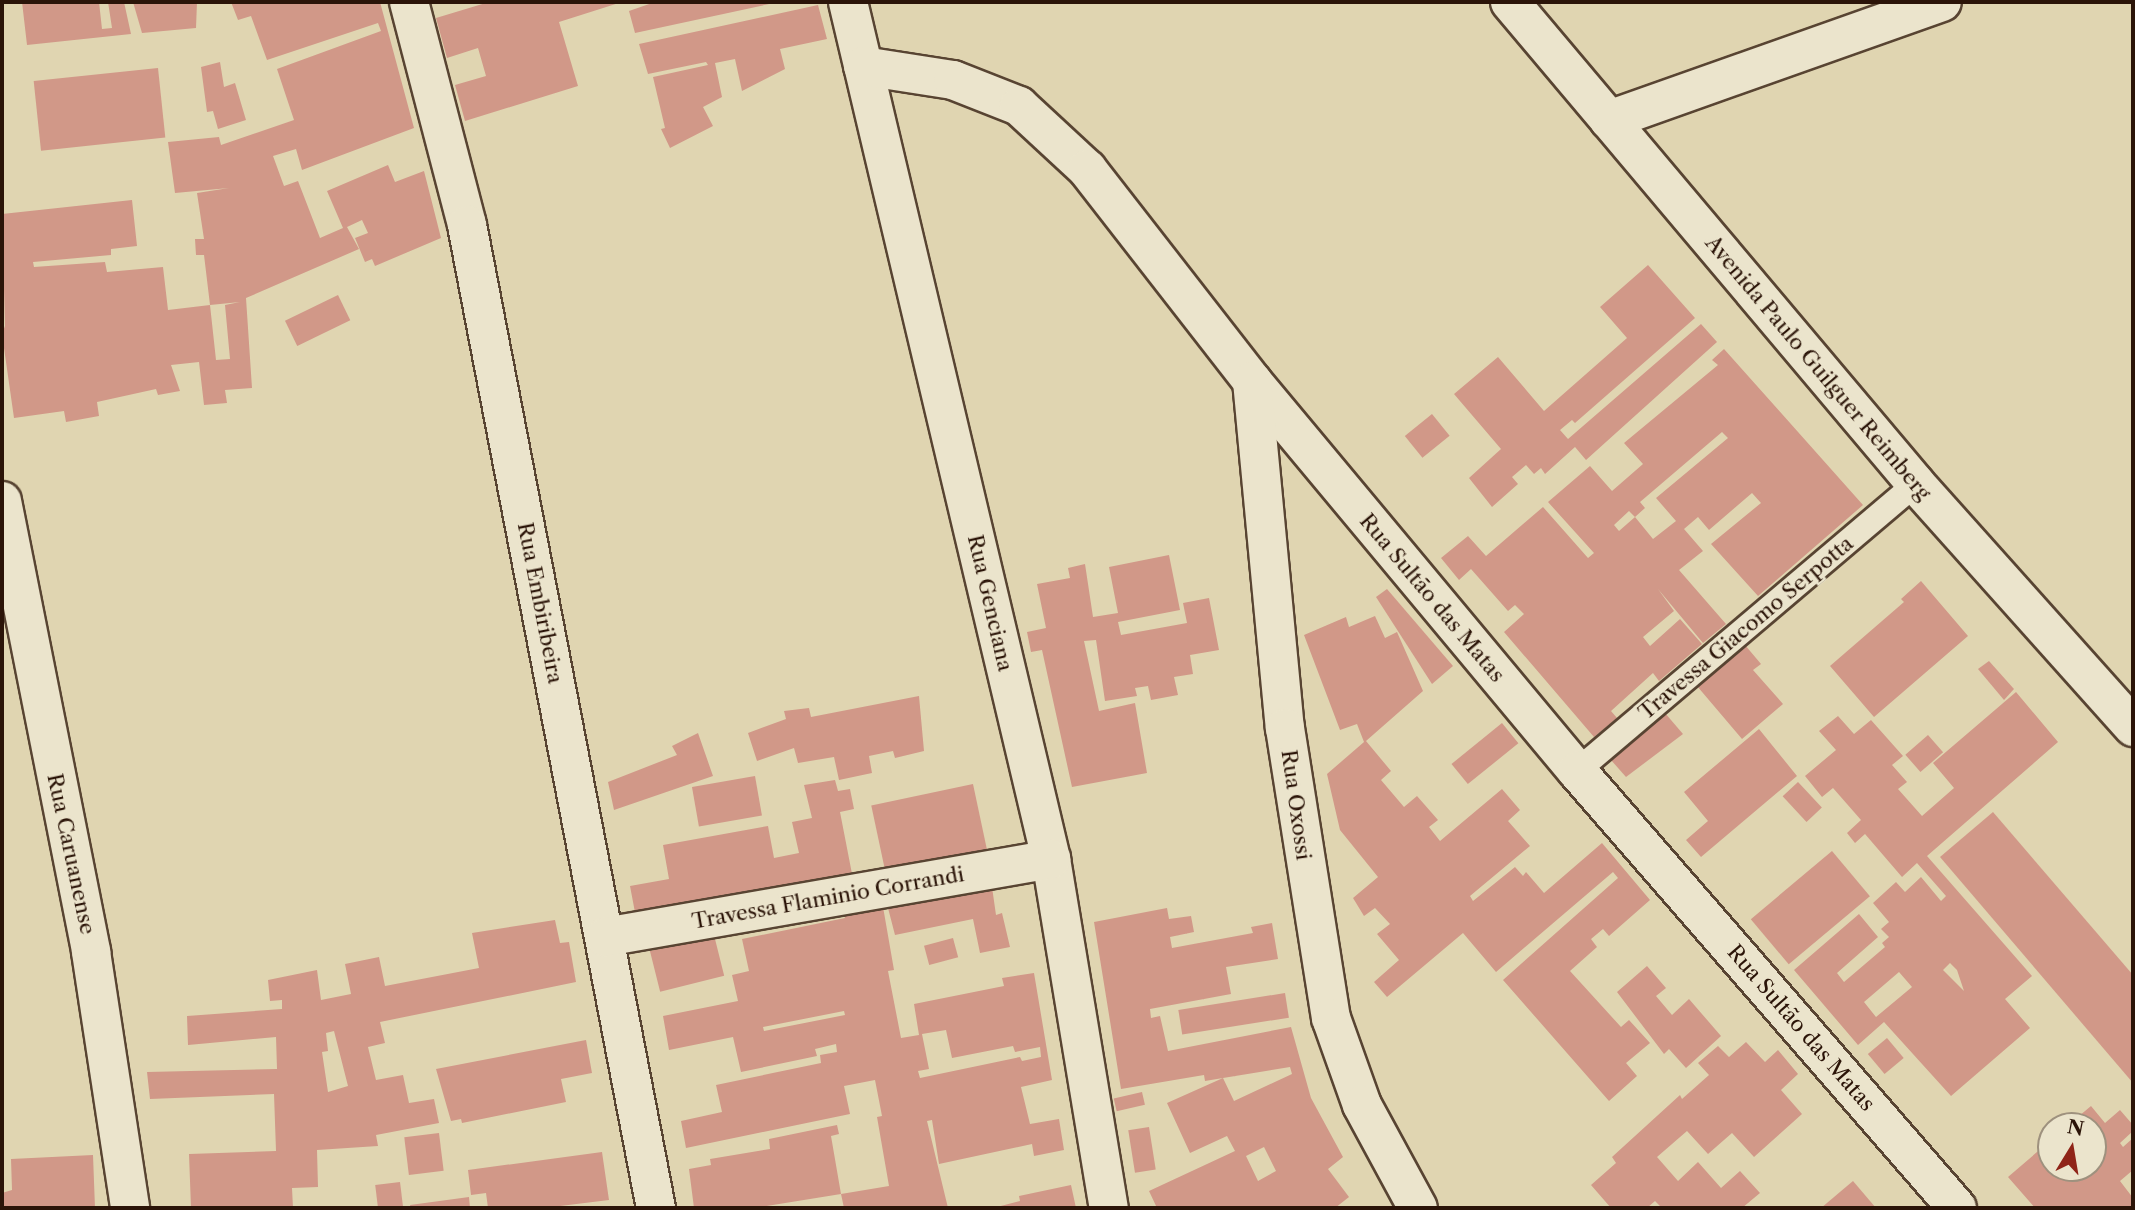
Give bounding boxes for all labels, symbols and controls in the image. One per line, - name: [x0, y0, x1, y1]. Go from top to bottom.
- street label: Avenida Paulo Guilguer Reimberg: [1700, 230, 1936, 506]
- street label: Rua Sultão das Matas: [1354, 509, 1510, 687]
- street label: Rua Embiribeira: [512, 520, 568, 686]
- street label: Travessa Giacomo Serpotta: [1634, 531, 1858, 725]
- street label: Rua Genciana: [962, 532, 1018, 674]
- street label: Rua Oxossi: [1276, 748, 1316, 862]
- street label: Rua Caruanense: [42, 771, 100, 937]
- street label: Travessa Flaminio Corrandi: [690, 862, 966, 934]
- street label: Rua Sultão das Matas: [1722, 940, 1880, 1116]
- north arrow: [2037, 1112, 2107, 1182]
- text: N: [2065, 1115, 2086, 1141]

